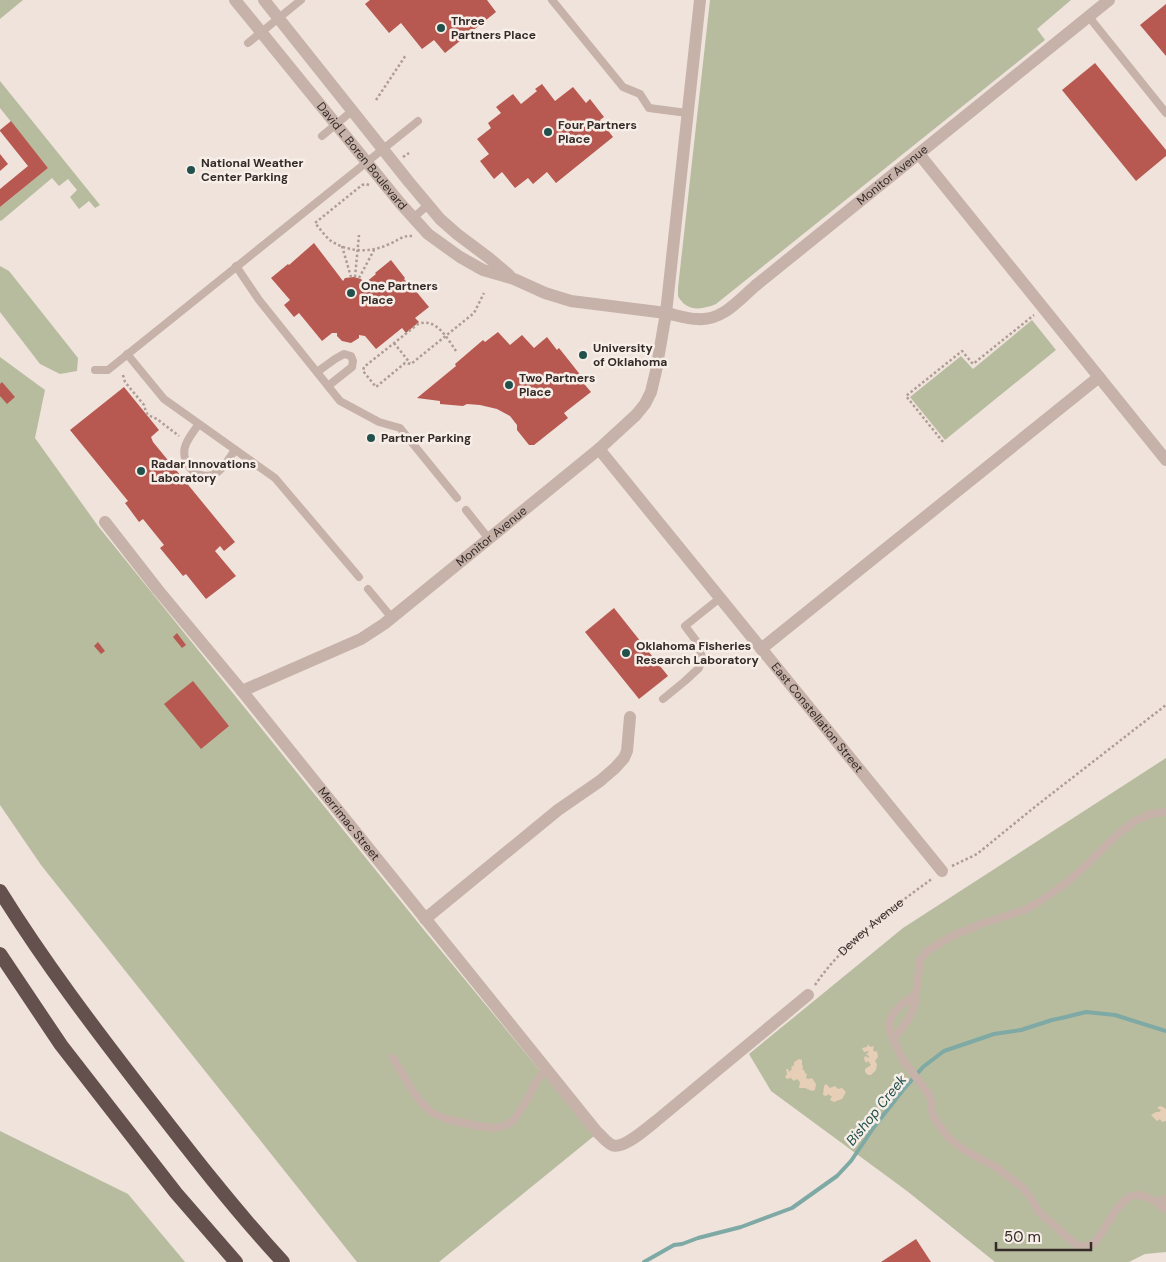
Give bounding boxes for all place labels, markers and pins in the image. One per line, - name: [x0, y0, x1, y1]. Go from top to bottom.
- place label: Three Partners Place: [451, 13, 536, 43]
- marker: Three Partners Place: [435, 22, 447, 34]
- place label: Four Partners Place: [558, 117, 637, 147]
- marker: Four Partners Place: [542, 126, 554, 138]
- place label: National Weather Center Parking: [201, 155, 304, 185]
- marker: National Weather Center Parking: [185, 164, 197, 176]
- place label: One Partners Place: [361, 278, 438, 308]
- marker: One Partners Place: [345, 287, 357, 299]
- place label: University of Oklahoma: [593, 340, 667, 370]
- marker: University of Oklahoma: [577, 349, 589, 361]
- place label: Two Partners Place: [519, 370, 595, 400]
- marker: Two Partners Place: [503, 379, 515, 391]
- place label: Partner Parking: [381, 430, 471, 446]
- marker: Partner Parking: [365, 432, 377, 444]
- place label: Radar Innovations Laboratory: [151, 456, 256, 486]
- marker: Radar Innovations Laboratory: [135, 465, 147, 477]
- place label: Oklahoma Fisheries Research Laboratory: [636, 638, 759, 668]
- marker: Oklahoma Fisheries Research Laboratory: [620, 647, 632, 659]

